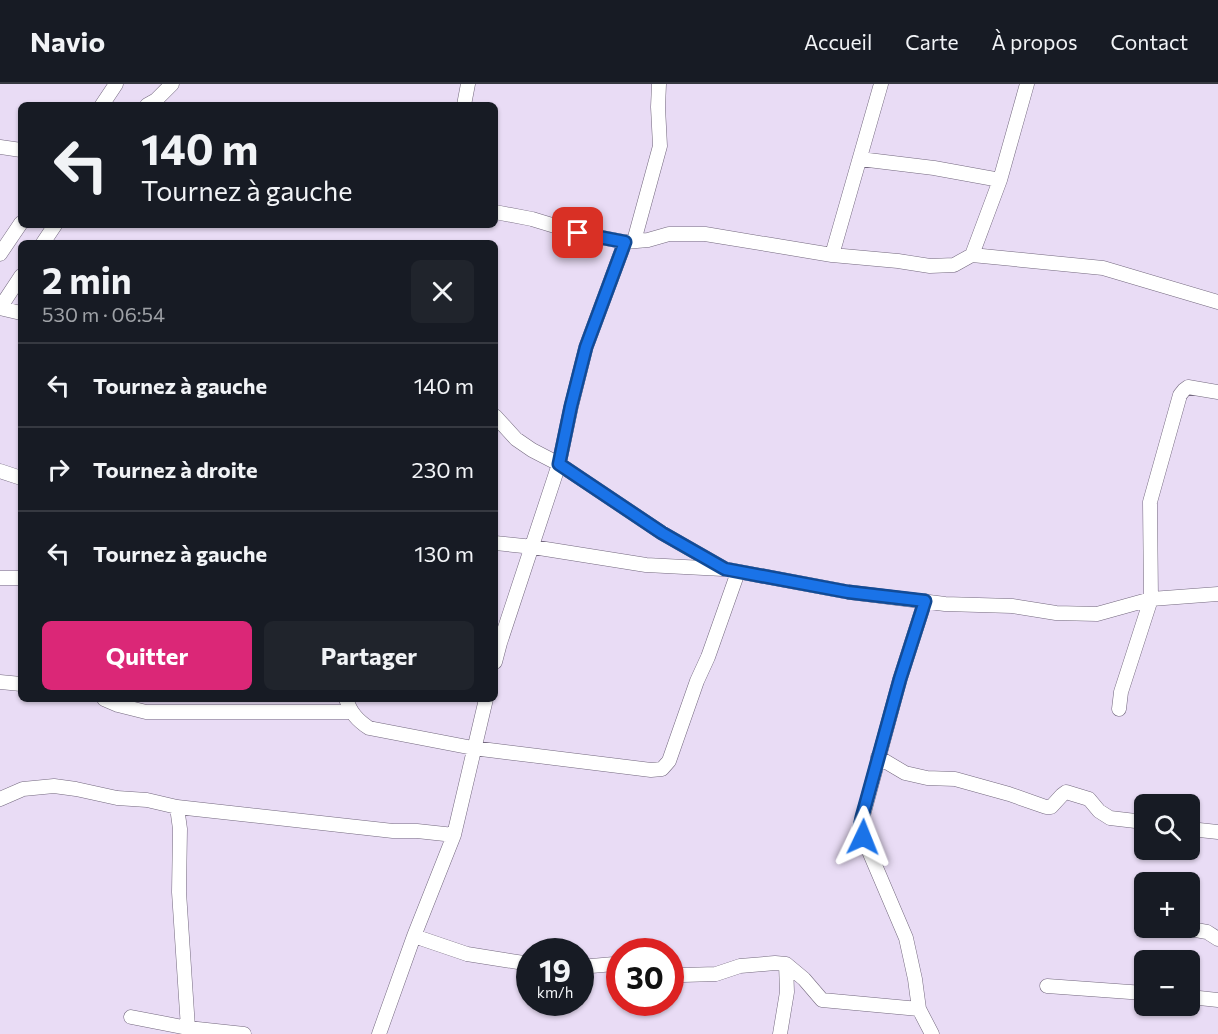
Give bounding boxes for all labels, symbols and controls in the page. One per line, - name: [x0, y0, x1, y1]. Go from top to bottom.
- text: Navio: [30, 24, 105, 58]
- text: Accueil: [804, 29, 872, 54]
- text: Carte: [905, 29, 959, 54]
- text: À propos: [992, 29, 1077, 54]
- text: Contact: [1110, 29, 1188, 54]
- text: 140 m: [141, 122, 258, 174]
- icon: left: [42, 126, 120, 204]
- text: Tournez à gauche: [141, 174, 352, 207]
- pin: [552, 207, 603, 258]
- icon: arrive: [561, 216, 594, 249]
- text: 2 min: [42, 257, 132, 301]
- button: close: [411, 260, 474, 323]
- text: 530 m · 06:54: [42, 302, 165, 326]
- icon: left: [42, 369, 75, 402]
- text: Tournez à gauche: [93, 372, 267, 399]
- text: 140 m: [414, 372, 474, 399]
- icon: right: [42, 453, 75, 486]
- text: Tournez à droite: [93, 456, 258, 483]
- text: 230 m: [411, 456, 474, 483]
- icon: left: [42, 537, 75, 570]
- text: Tournez à gauche: [93, 540, 267, 567]
- text: 130 m: [414, 540, 474, 567]
- button: Quitter: [42, 621, 252, 690]
- button: Partager: [264, 621, 474, 690]
- map controls: [1134, 794, 1200, 1016]
- button: search: [1134, 794, 1200, 860]
- position arrow: [831, 805, 895, 869]
- button: +: [1134, 872, 1200, 938]
- speed limit sign: 30: [606, 938, 684, 1016]
- button: −: [1134, 950, 1200, 1016]
- text: 19: [539, 951, 571, 988]
- text: km/h: [537, 983, 573, 1001]

